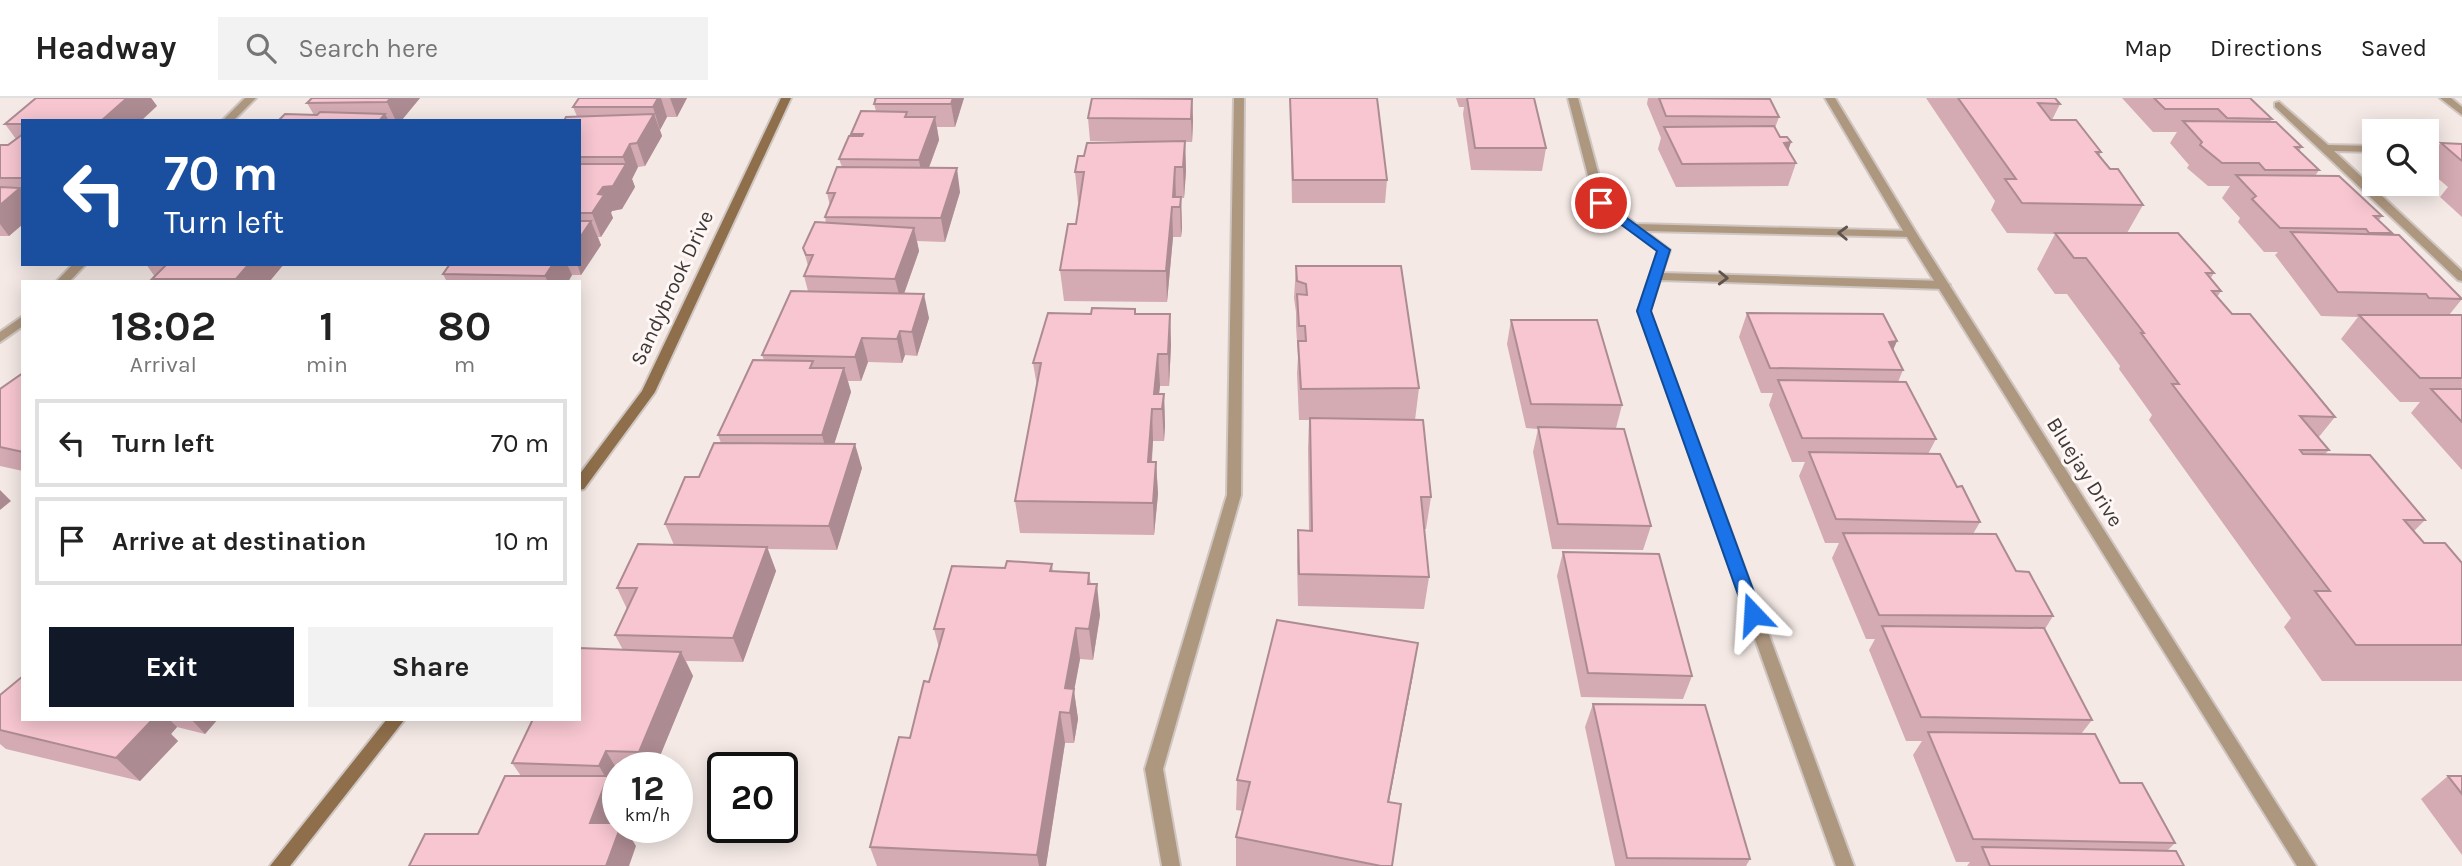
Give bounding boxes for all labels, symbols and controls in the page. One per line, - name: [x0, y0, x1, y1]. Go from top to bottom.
- search box: [218, 17, 708, 80]
- text: Headway: [35, 29, 176, 67]
- icon: search: [242, 29, 280, 67]
- text: Search here: [298, 33, 438, 64]
- text: Map: [2124, 34, 2172, 62]
- text: Directions: [2210, 34, 2323, 62]
- text: Saved: [2361, 34, 2427, 62]
- map controls: [2362, 119, 2439, 196]
- button: search: [2362, 119, 2439, 196]
- text: 70 m: [164, 145, 278, 202]
- icon: left: [49, 147, 140, 238]
- pin: [1571, 173, 1631, 233]
- icon: arrive: [1582, 184, 1620, 222]
- text: Turn left: [164, 204, 284, 241]
- street label: Sandybrook Drive: [626, 207, 718, 369]
- one-way arrow: [1837, 225, 1848, 240]
- one-way arrow: [1718, 271, 1729, 286]
- text: 18:02: [111, 301, 216, 351]
- text: 1: [319, 301, 334, 351]
- text: 80: [438, 301, 491, 351]
- text: Arrival: [130, 351, 197, 378]
- text: min: [306, 351, 348, 378]
- text: m: [454, 351, 475, 378]
- street label: Bluejay Drive: [2042, 413, 2128, 531]
- icon: left: [53, 424, 91, 462]
- text: Turn left: [112, 428, 214, 459]
- text: 70 m: [491, 428, 549, 459]
- icon: arrive: [53, 522, 91, 560]
- text: Arrive at destination: [112, 526, 366, 557]
- text: 10 m: [494, 526, 549, 557]
- position arrow: [1716, 577, 1790, 651]
- button: Exit: [49, 627, 294, 707]
- button: Share: [308, 627, 553, 707]
- speed limit sign: 20: [707, 752, 798, 843]
- text: 12: [631, 768, 664, 809]
- text: km/h: [625, 804, 670, 826]

